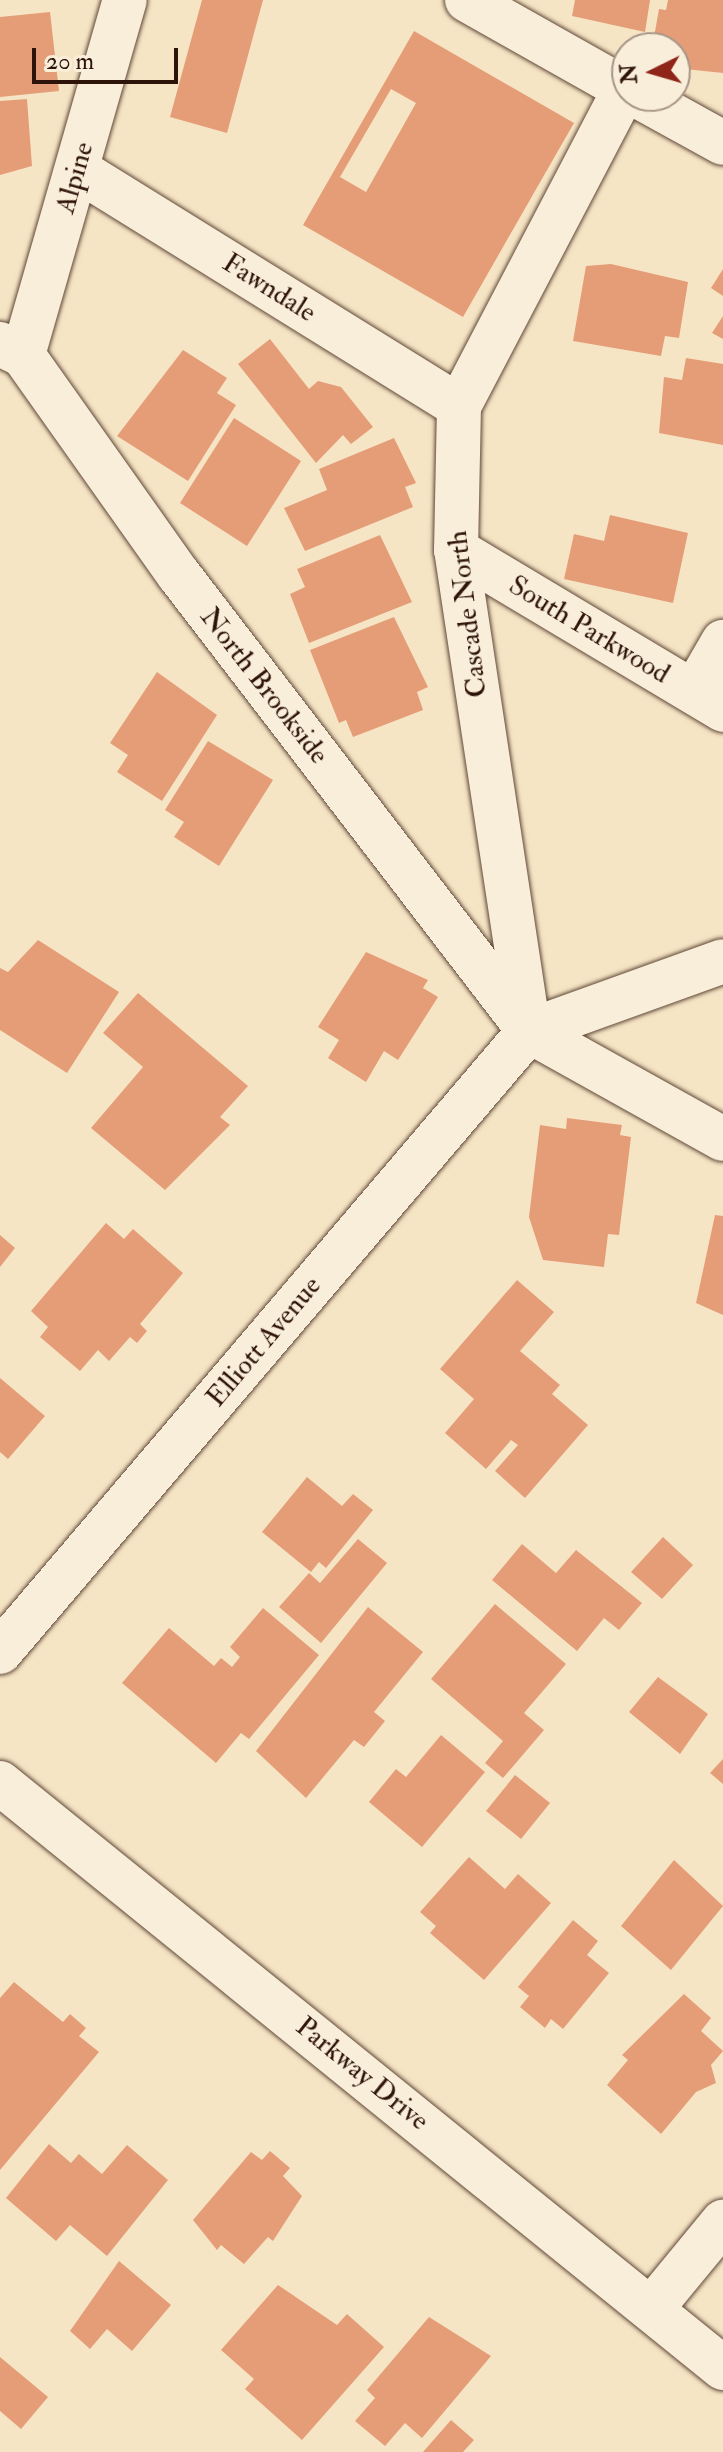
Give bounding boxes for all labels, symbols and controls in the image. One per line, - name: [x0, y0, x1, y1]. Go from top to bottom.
- scale bar: [36, 32, 182, 82]
- north arrow: [611, 32, 691, 112]
- text: 20 m: [46, 46, 94, 77]
- text: N: [614, 63, 644, 85]
- street label: Alpine: [49, 138, 101, 218]
- street label: Fawndale: [216, 246, 322, 330]
- street label: Cascade North: [441, 529, 495, 699]
- street label: South Parkwood: [502, 569, 676, 691]
- street label: North Brookside: [193, 601, 335, 771]
- street label: Elliott Avenue: [200, 1270, 328, 1414]
- street label: Parkway Drive: [289, 2010, 435, 2138]

